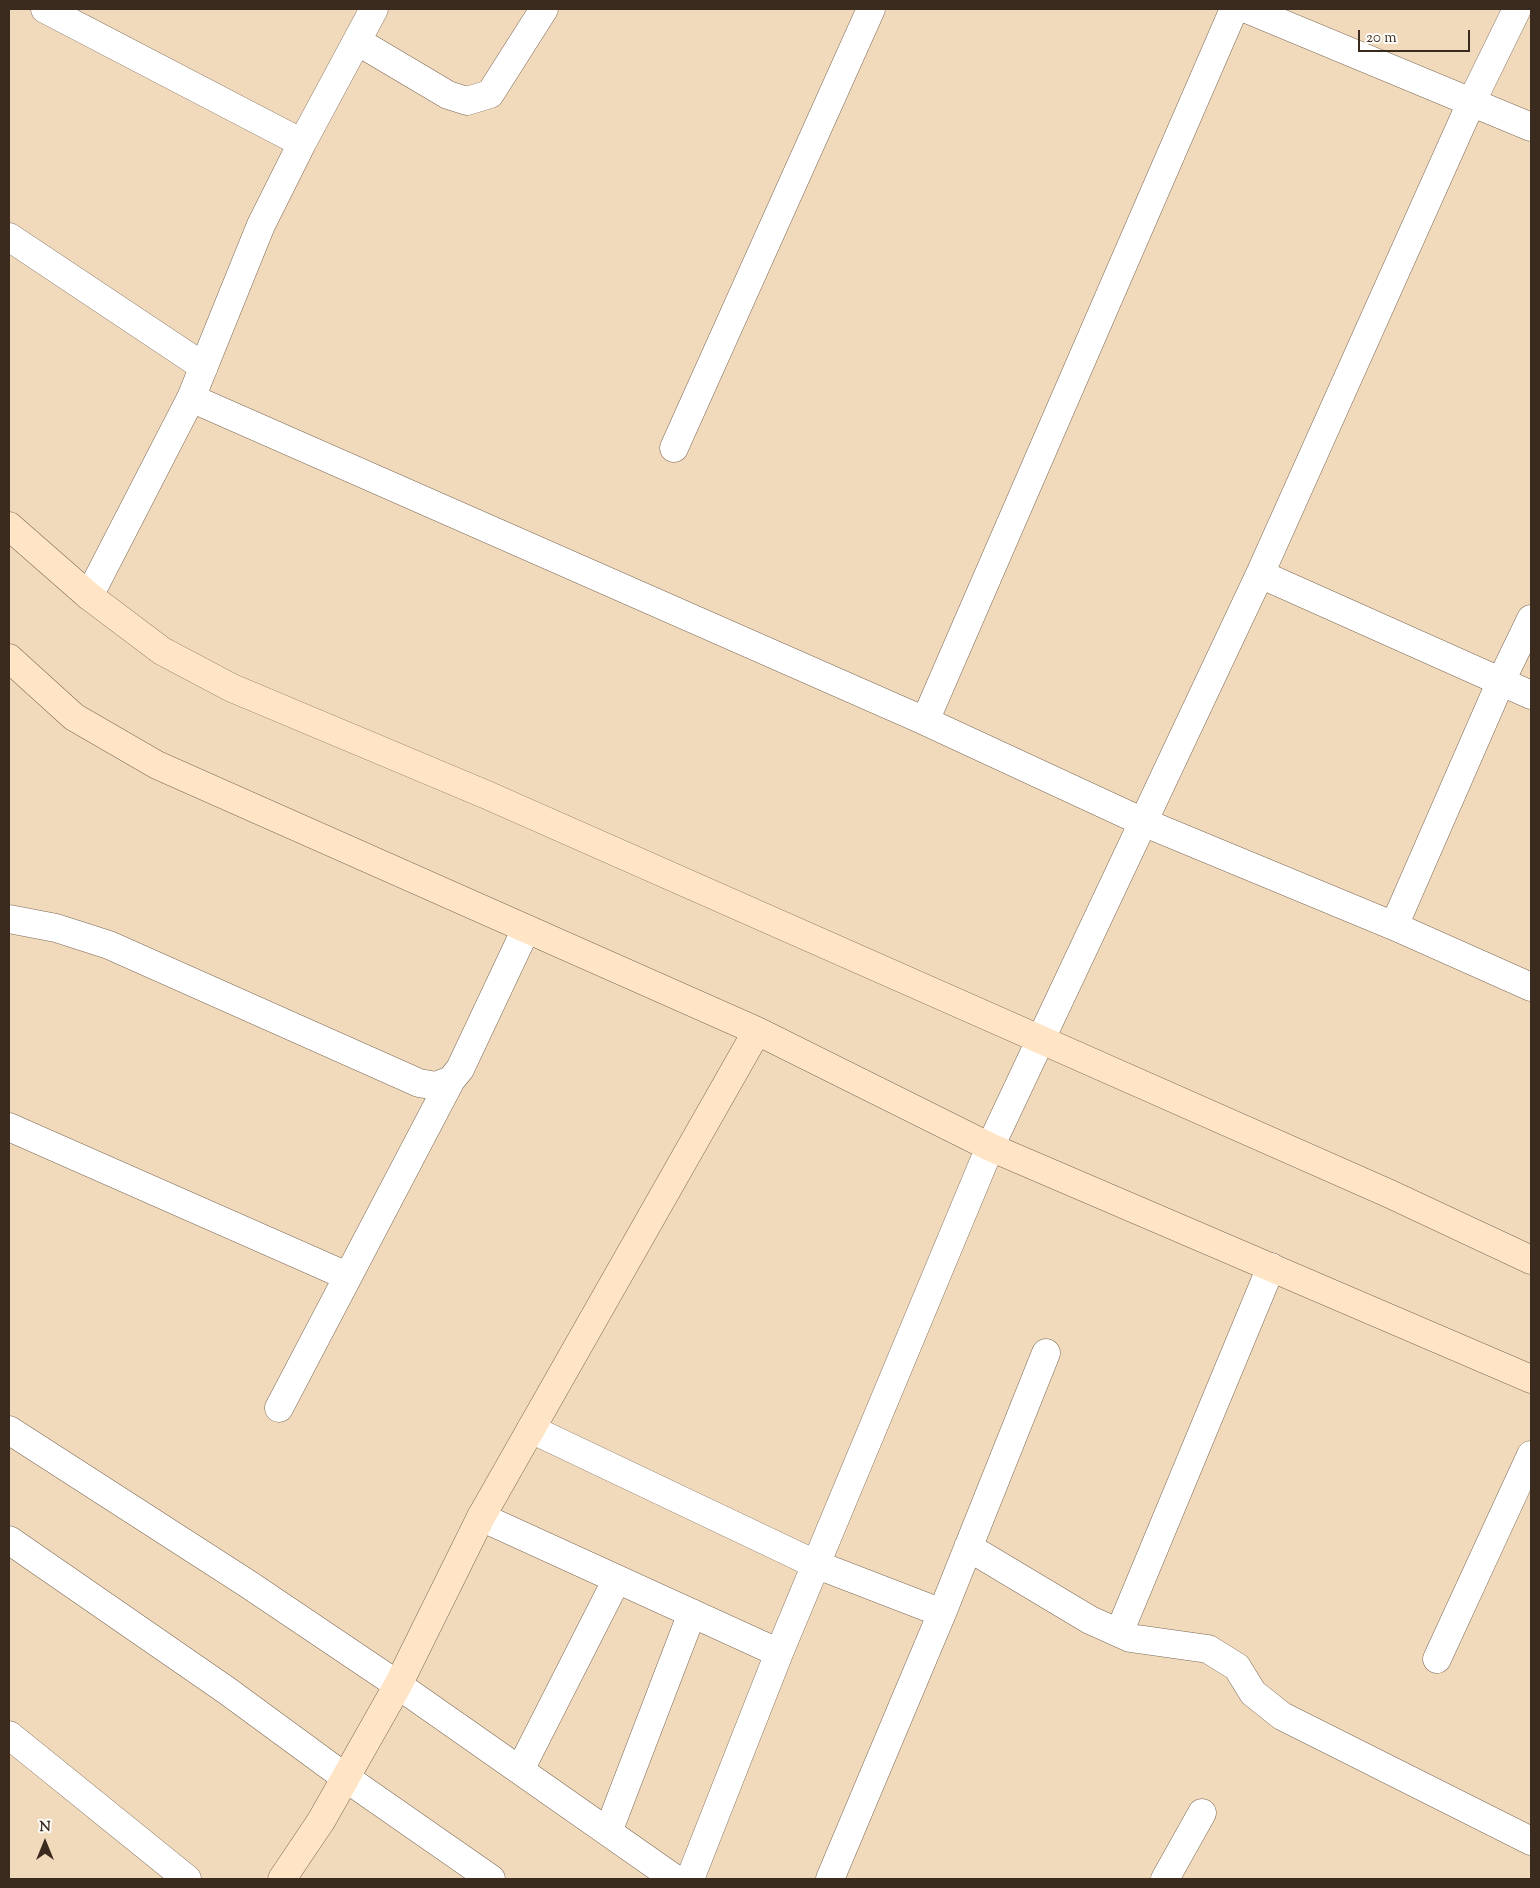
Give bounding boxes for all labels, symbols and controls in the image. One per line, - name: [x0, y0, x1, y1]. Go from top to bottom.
- scale bar: [1360, 20, 1472, 52]
- text: 20 m: [1366, 28, 1397, 49]
- north arrow: [20, 1818, 70, 1868]
- text: N: [39, 1818, 51, 1838]

